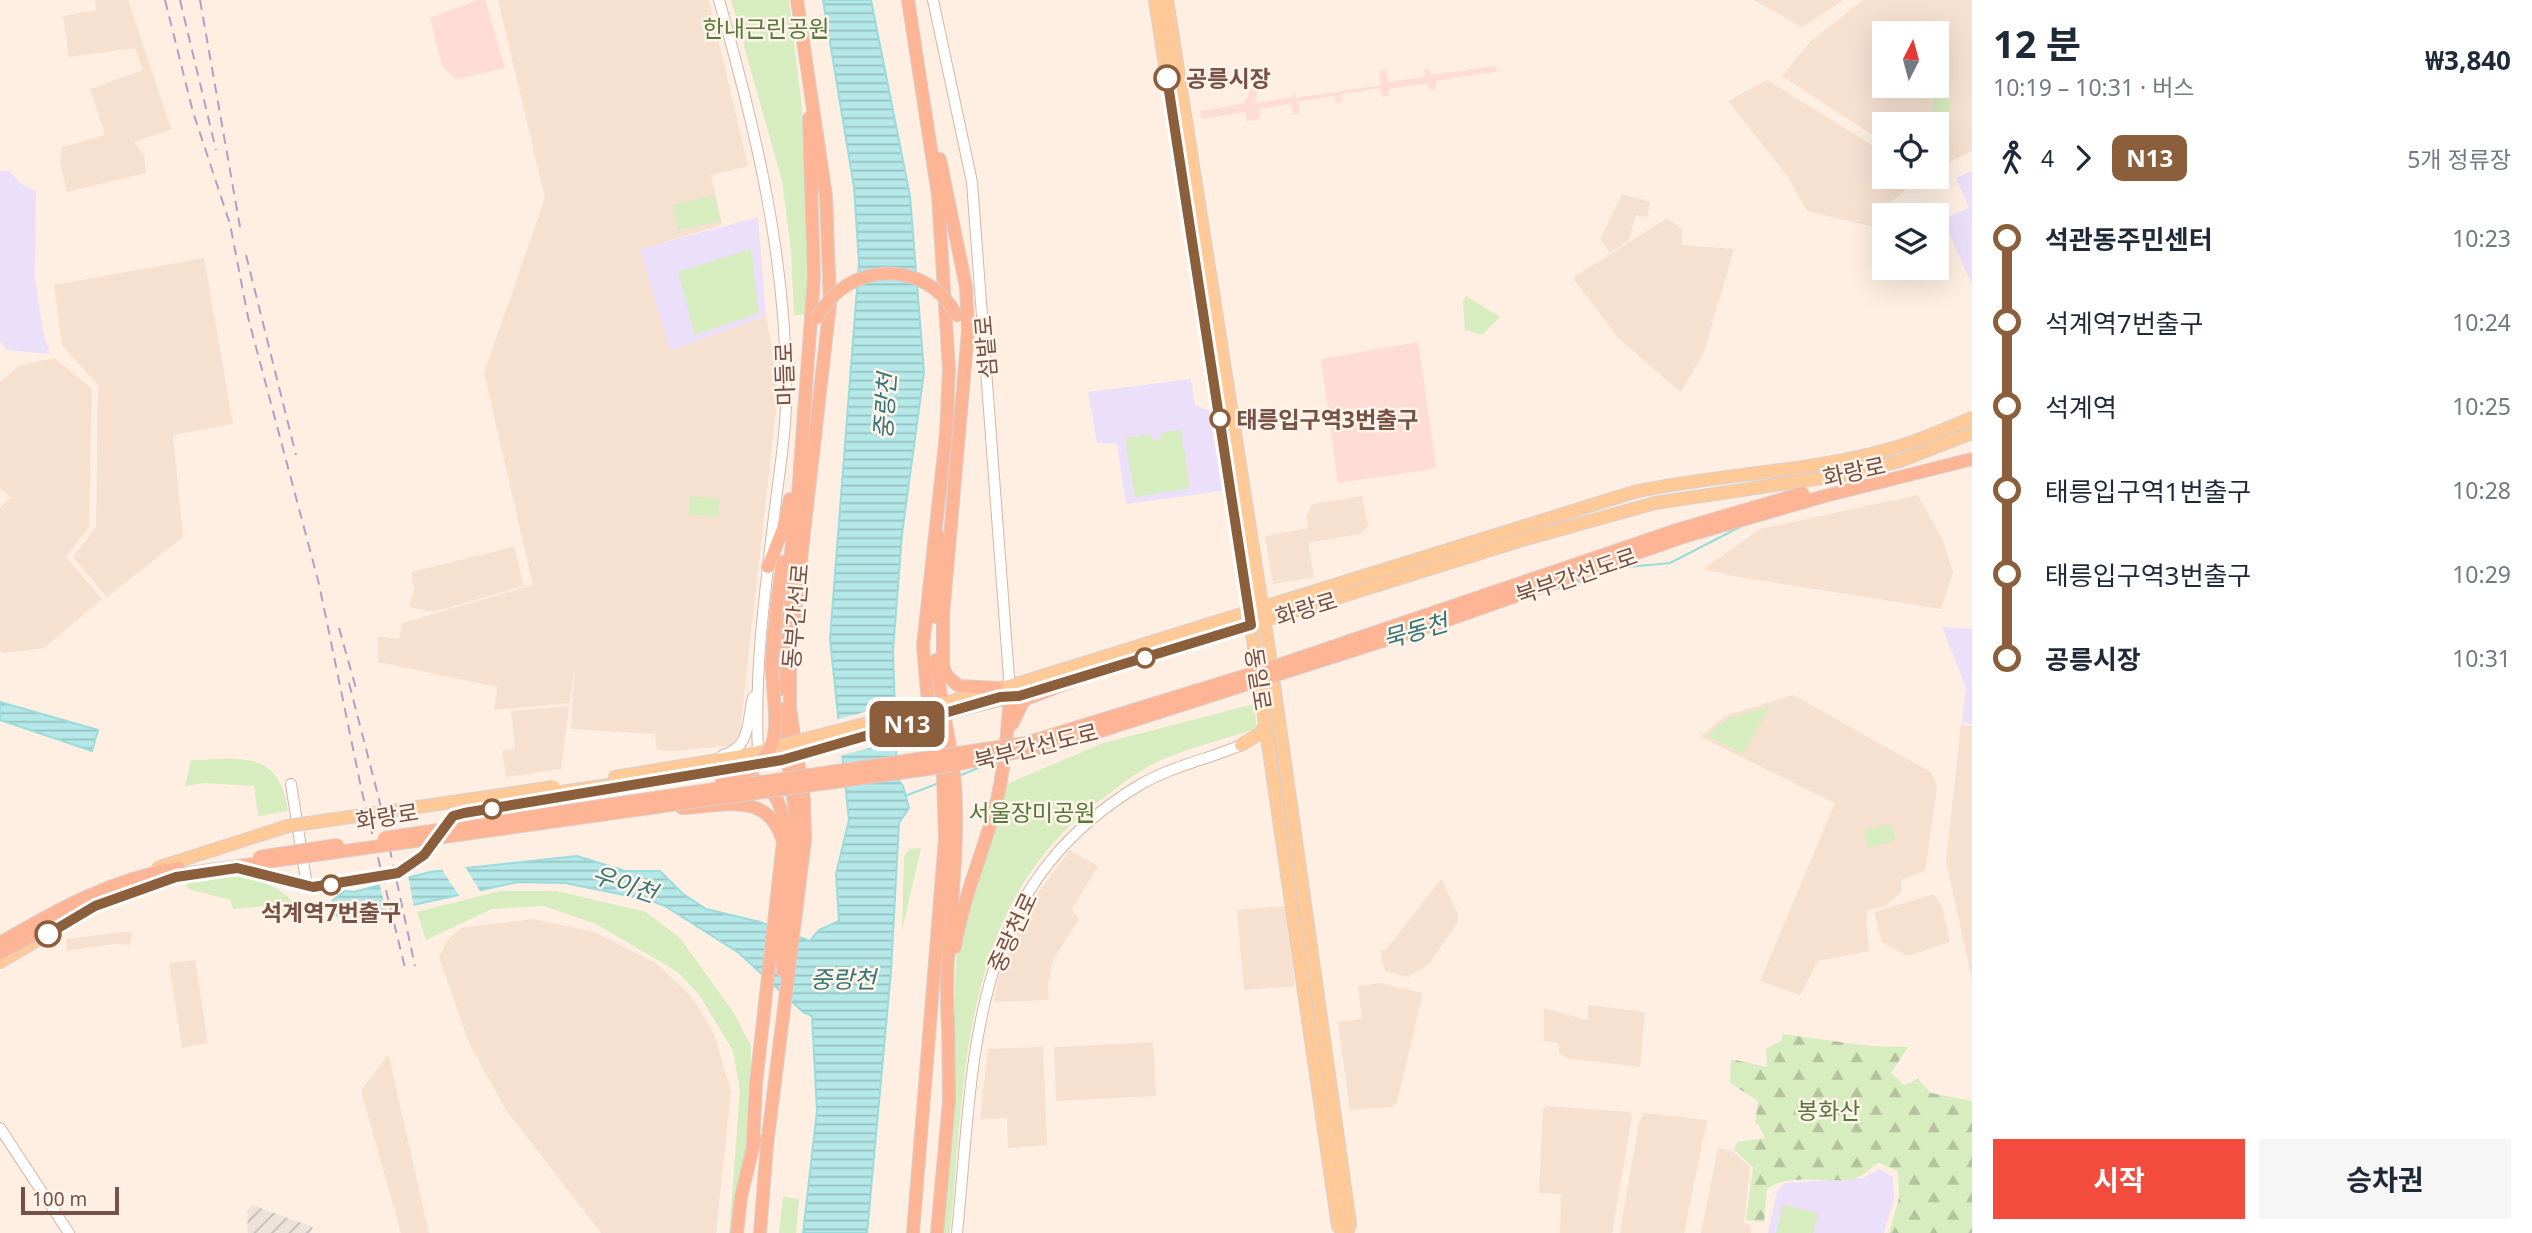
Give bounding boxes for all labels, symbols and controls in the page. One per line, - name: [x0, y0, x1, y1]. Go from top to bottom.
- park label: 한내근린공원: [703, 12, 829, 44]
- text: 12 분: [1993, 17, 2081, 69]
- north arrow: [1872, 21, 1950, 98]
- map controls: [1872, 21, 1949, 280]
- text: ₩3,840: [2425, 42, 2511, 78]
- place label: 공릉시장: [1186, 62, 1271, 94]
- marker: 공릉시장: [1154, 65, 1180, 91]
- text: 10:19 – 10:31 · 버스: [1993, 71, 2194, 103]
- button: locate: [1872, 112, 1949, 189]
- icon: walk: [1993, 139, 2031, 177]
- icon: forward: [2064, 139, 2102, 177]
- text: N13: [2126, 141, 2173, 174]
- text: 4: [2041, 142, 2054, 174]
- text: 5개 정류장: [2407, 143, 2511, 175]
- button: layers: [1872, 203, 1949, 280]
- text: 석관동주민센터: [2045, 221, 2212, 257]
- text: 10:23: [2452, 222, 2511, 254]
- text: 석계역7번출구: [2045, 305, 2203, 341]
- text: 10:24: [2452, 306, 2511, 338]
- street label: 섬밭로: [966, 314, 1004, 380]
- street label: 마들로: [767, 342, 801, 406]
- water label: 중랑천: [865, 369, 903, 440]
- text: 석계역: [2045, 389, 2117, 425]
- text: 10:25: [2452, 390, 2511, 422]
- place label: 태릉입구역3번출구: [1236, 403, 1418, 435]
- marker: 태릉입구역3번출구: [1210, 409, 1230, 429]
- street label: 화랑로: [1820, 449, 1888, 493]
- text: 태릉입구역1번출구: [2045, 473, 2251, 509]
- text: 10:28: [2452, 474, 2511, 506]
- street label: 북부간선도로: [1511, 539, 1641, 611]
- text: 태릉입구역3번출구: [2045, 557, 2251, 593]
- text: 10:29: [2452, 558, 2511, 590]
- street label: 동부간선로: [774, 562, 816, 670]
- street label: 화랑로: [1271, 583, 1341, 633]
- water label: 묵동천: [1379, 604, 1454, 655]
- text: 공릉시장: [2045, 641, 2141, 677]
- text: 10:31: [2452, 642, 2511, 674]
- street label: 동일로: [1238, 645, 1280, 713]
- unlabelled marker: [1135, 648, 1155, 668]
- line badge: N13: [867, 701, 947, 747]
- text: N13: [884, 707, 930, 740]
- street label: 북부간선도로: [971, 715, 1101, 777]
- street label: 화랑로: [353, 795, 421, 837]
- park label: 서울장미공원: [969, 796, 1095, 828]
- unlabelled marker: [482, 799, 502, 819]
- water label: 우이천: [588, 857, 664, 910]
- marker: 석계역7번출구: [321, 875, 341, 895]
- street label: 중랑천로: [980, 887, 1044, 977]
- place label: 석계역7번출구: [261, 896, 401, 928]
- unlabelled marker: [35, 921, 61, 947]
- water label: 중랑천: [810, 962, 879, 995]
- park label: 봉화산: [1797, 1094, 1861, 1126]
- button: 시작: [1993, 1139, 2245, 1219]
- button: 승차권: [2259, 1139, 2511, 1219]
- scale bar: [21, 1184, 119, 1216]
- text: 100 m: [32, 1186, 87, 1212]

